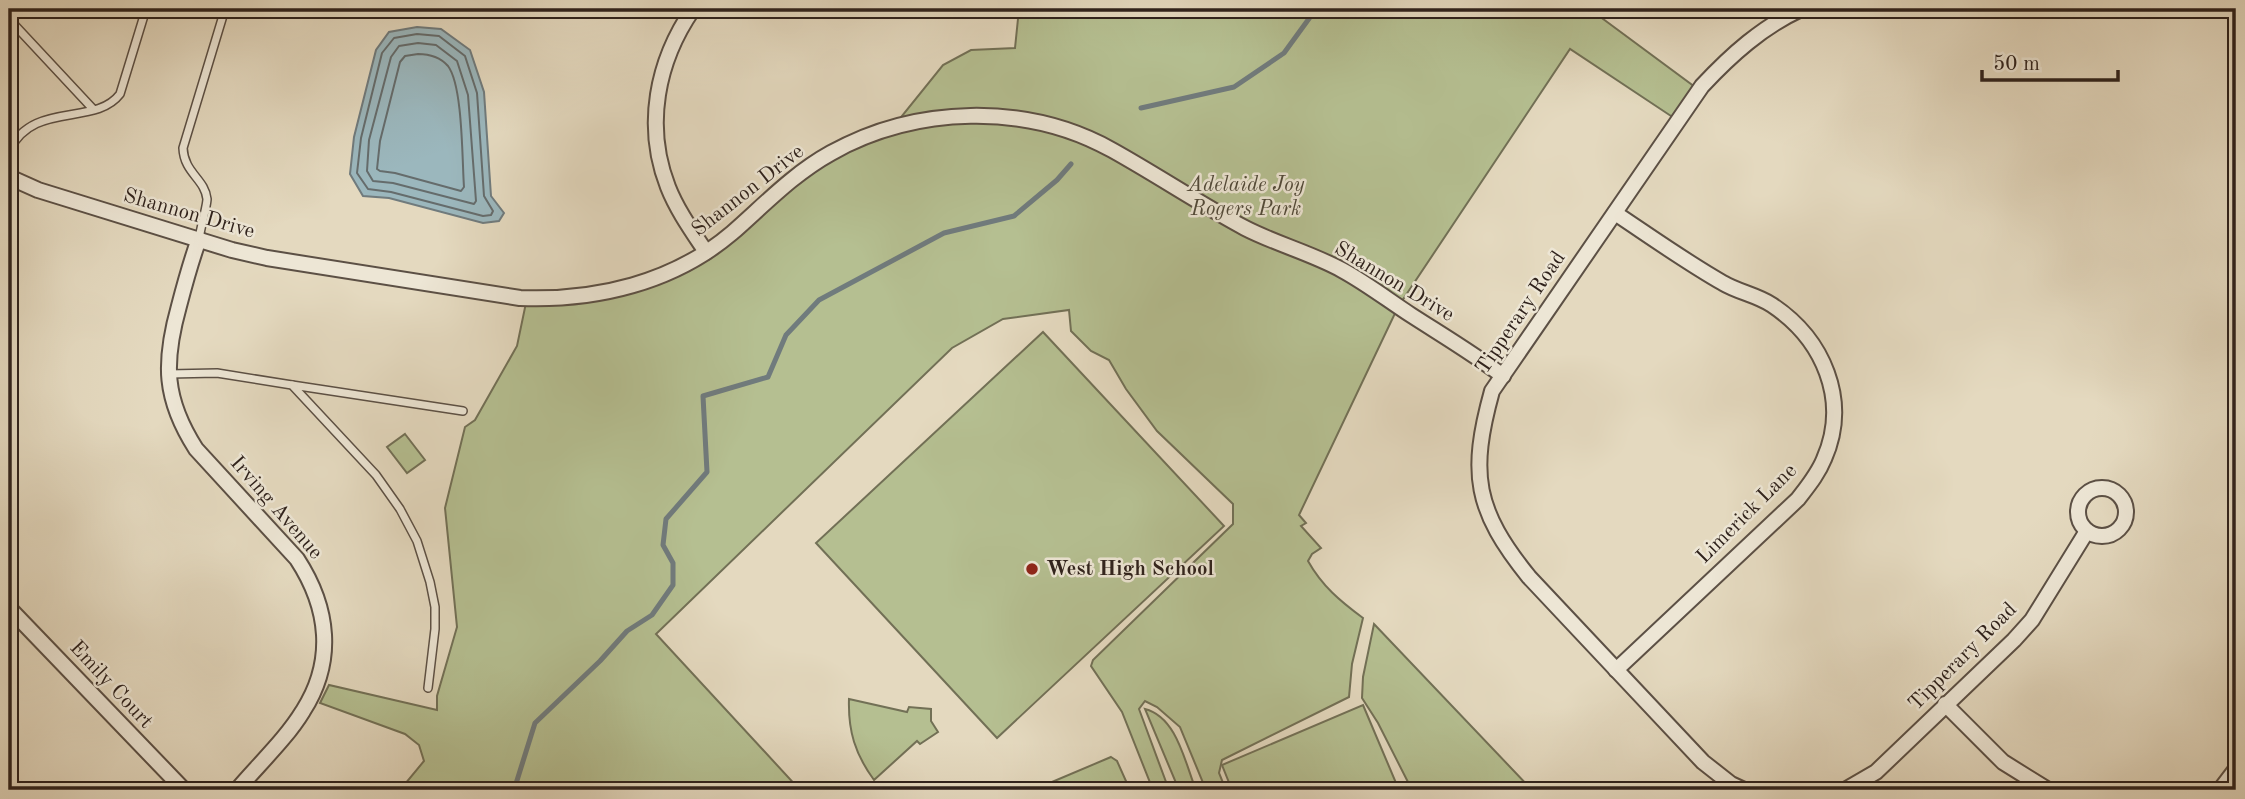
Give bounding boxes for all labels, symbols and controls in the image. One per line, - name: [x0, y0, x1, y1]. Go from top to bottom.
- scale bar: [1982, 38, 2119, 82]
- text: 50 m: [1993, 54, 2040, 75]
- street label: Shannon Drive: [688, 141, 808, 241]
- park label: Adelaide Joy Rogers Park: [1187, 175, 1305, 220]
- street label: Shannon Drive: [121, 185, 257, 243]
- street label: Shannon Drive: [1330, 238, 1458, 326]
- street label: Tipperary Road: [1472, 248, 1570, 378]
- street label: Irving Avenue: [226, 452, 326, 564]
- street label: Limerick Lane: [1693, 460, 1801, 568]
- place label: West High School: [1046, 559, 1214, 580]
- marker: West High School: [1024, 561, 1040, 577]
- street label: Tipperary Road: [1905, 599, 2021, 715]
- street label: Emily Court: [65, 637, 157, 733]

